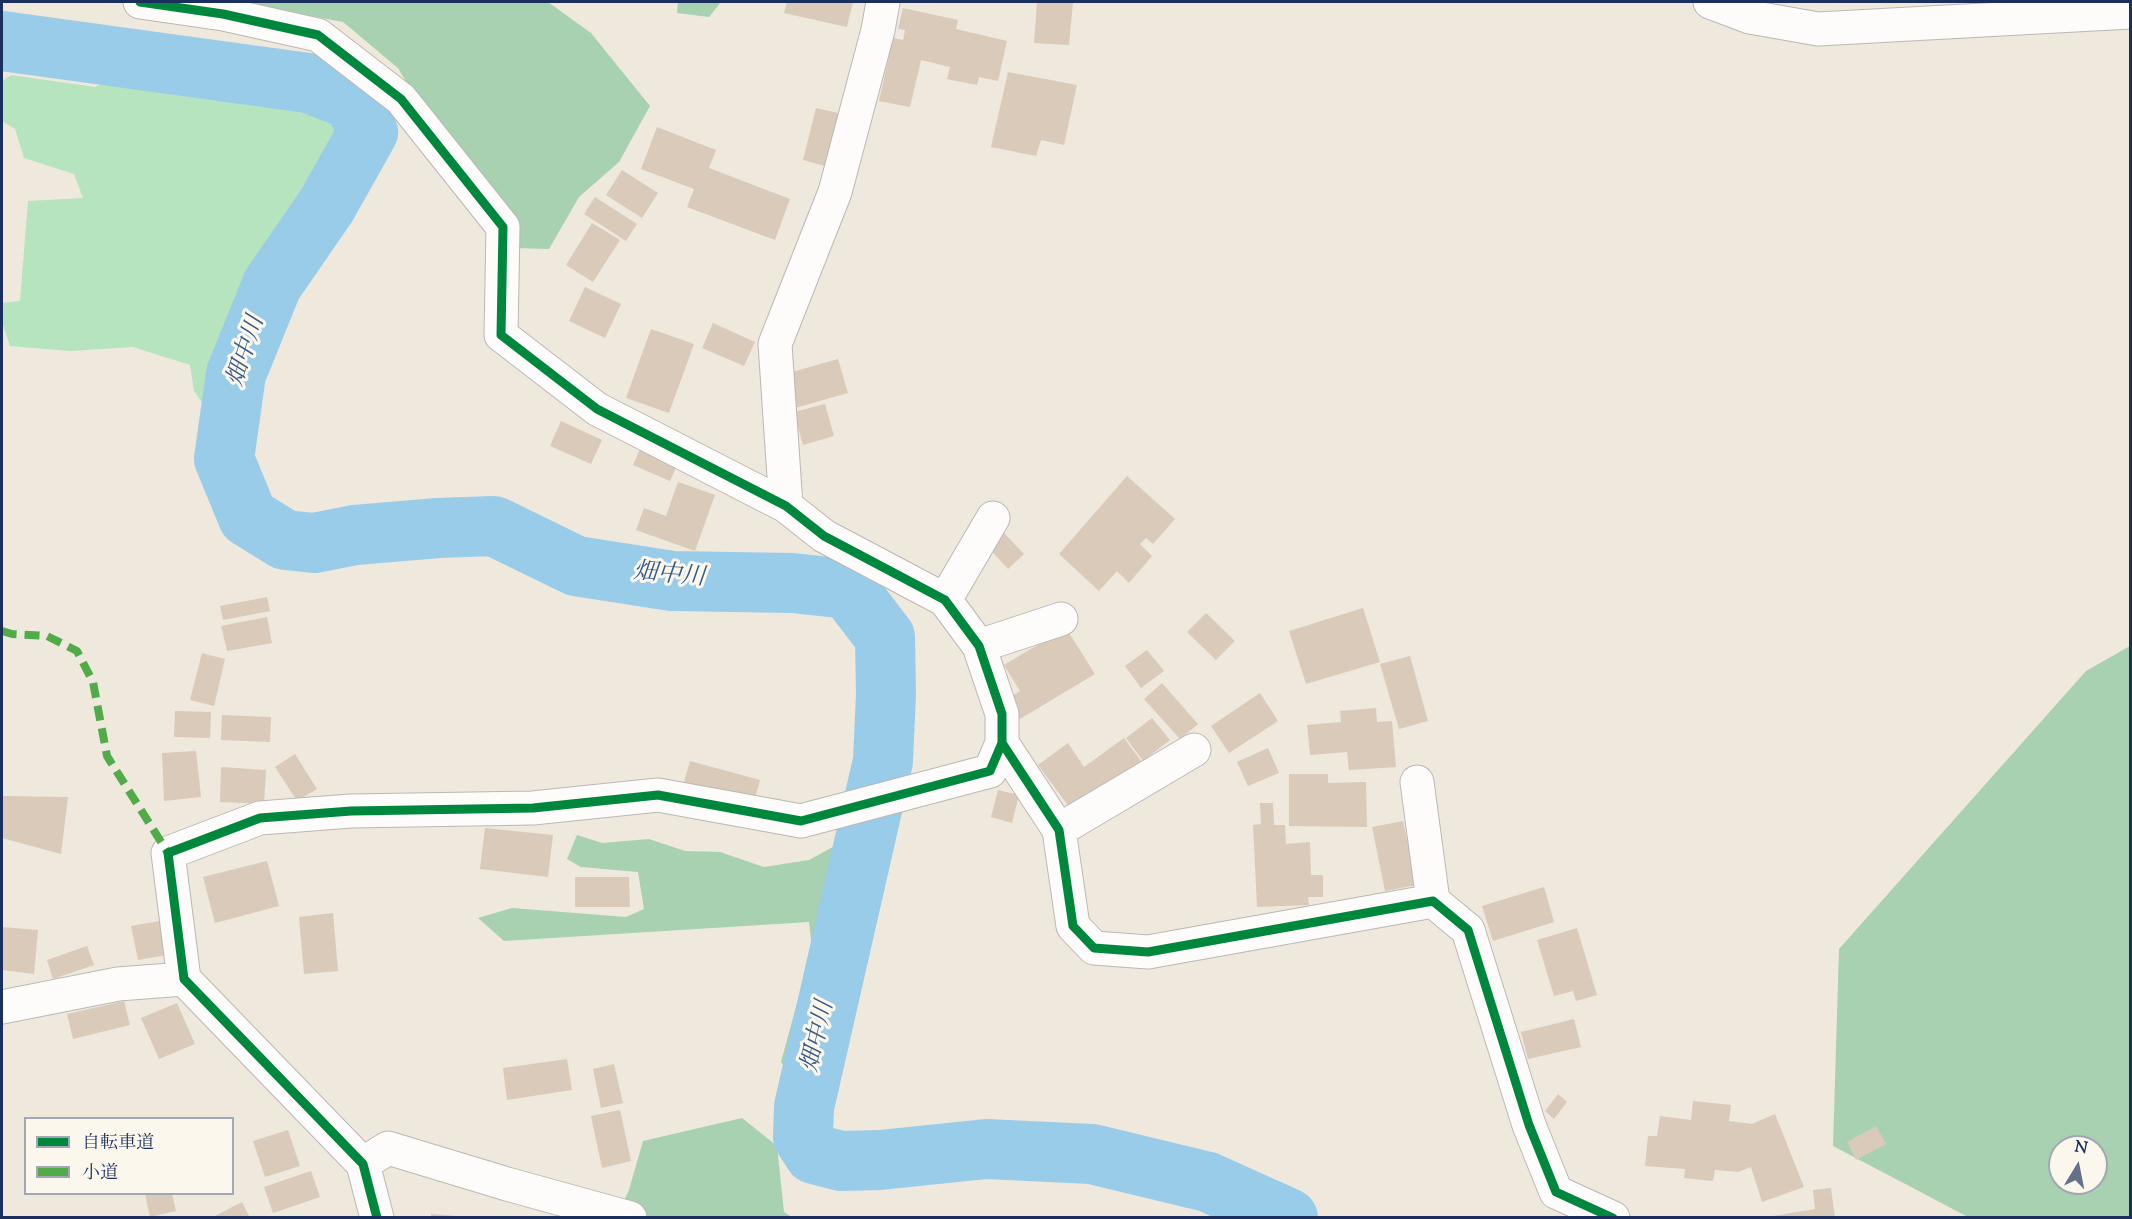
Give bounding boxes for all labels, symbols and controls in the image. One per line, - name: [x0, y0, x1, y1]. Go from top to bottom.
- water label: 畑中川: [223, 313, 273, 391]
- water label: 畑中川: [632, 560, 706, 594]
- water label: 畑中川: [798, 999, 842, 1075]
- legend: [24, 1117, 234, 1195]
- text: 自転車道: [82, 1131, 154, 1157]
- north arrow: [2048, 1135, 2108, 1195]
- text: N: [2073, 1136, 2089, 1161]
- text: 小道: [82, 1161, 118, 1187]

